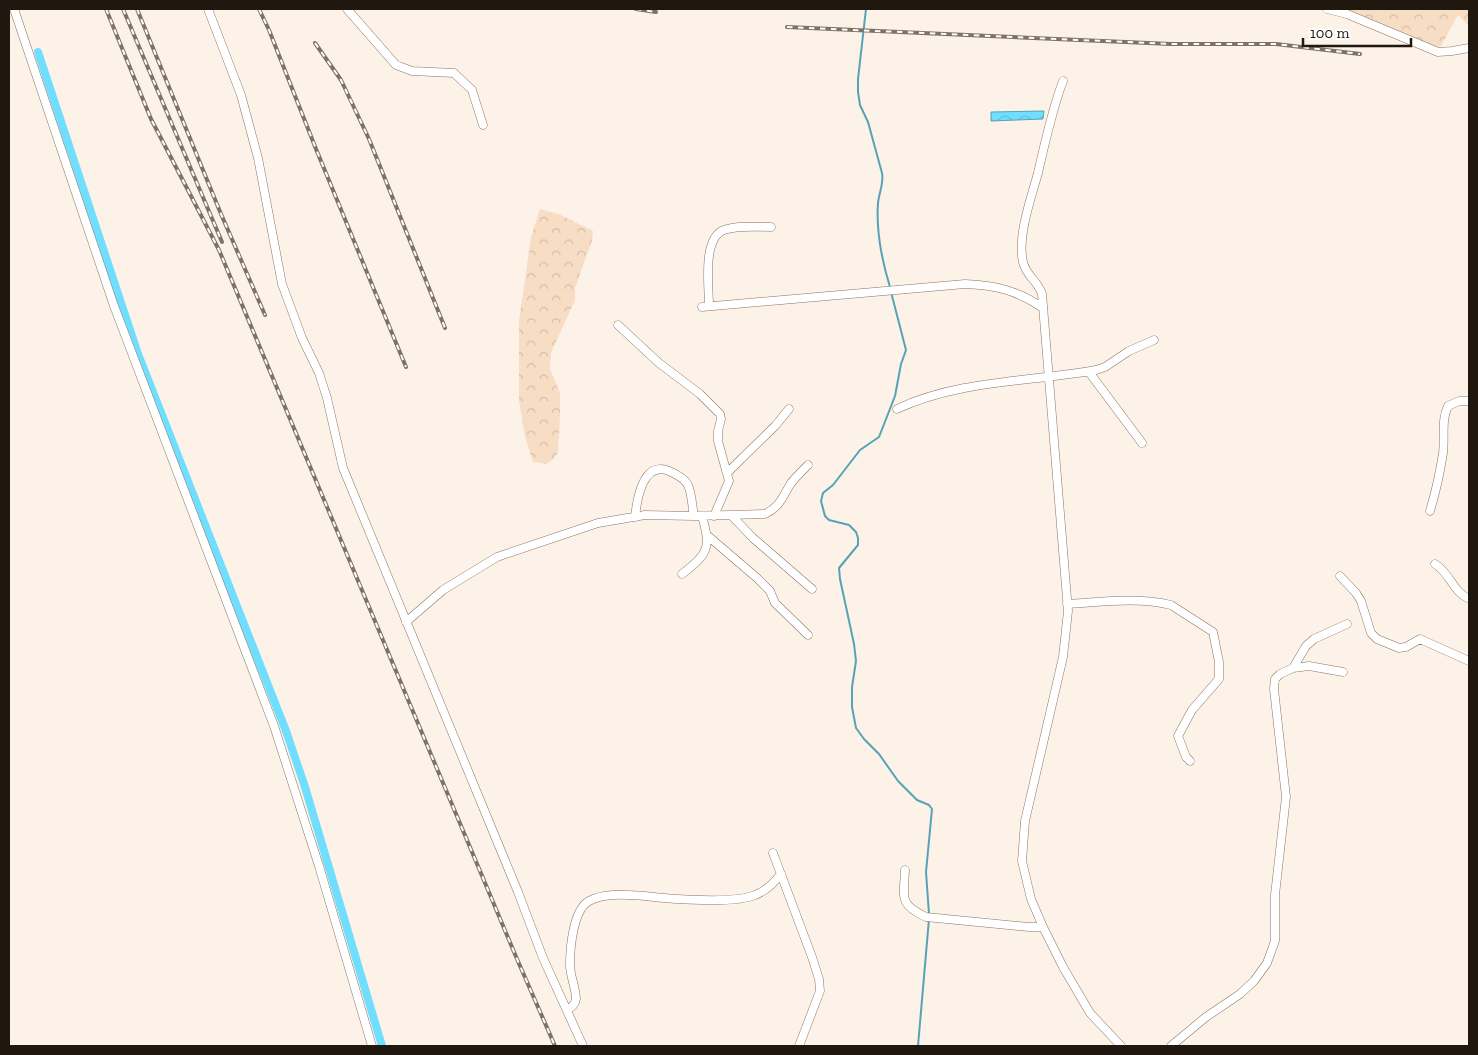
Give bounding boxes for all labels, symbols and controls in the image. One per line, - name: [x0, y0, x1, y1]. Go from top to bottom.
- scale bar: [1303, 15, 1410, 47]
- text: 100 m: [1310, 24, 1349, 42]

